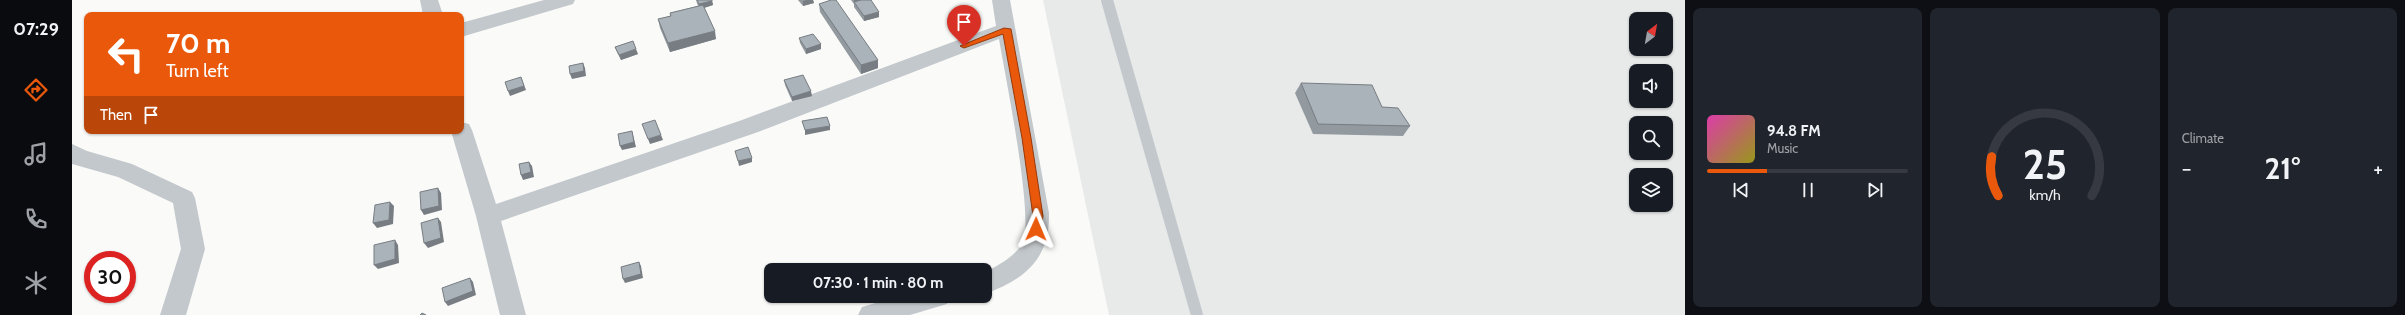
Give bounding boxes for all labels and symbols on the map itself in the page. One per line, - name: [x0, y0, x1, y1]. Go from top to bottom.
- pin: [947, 5, 981, 46]
- north arrow: [1629, 12, 1673, 56]
- position arrow: [1015, 208, 1057, 250]
- speed limit sign: 30: [84, 251, 136, 303]

